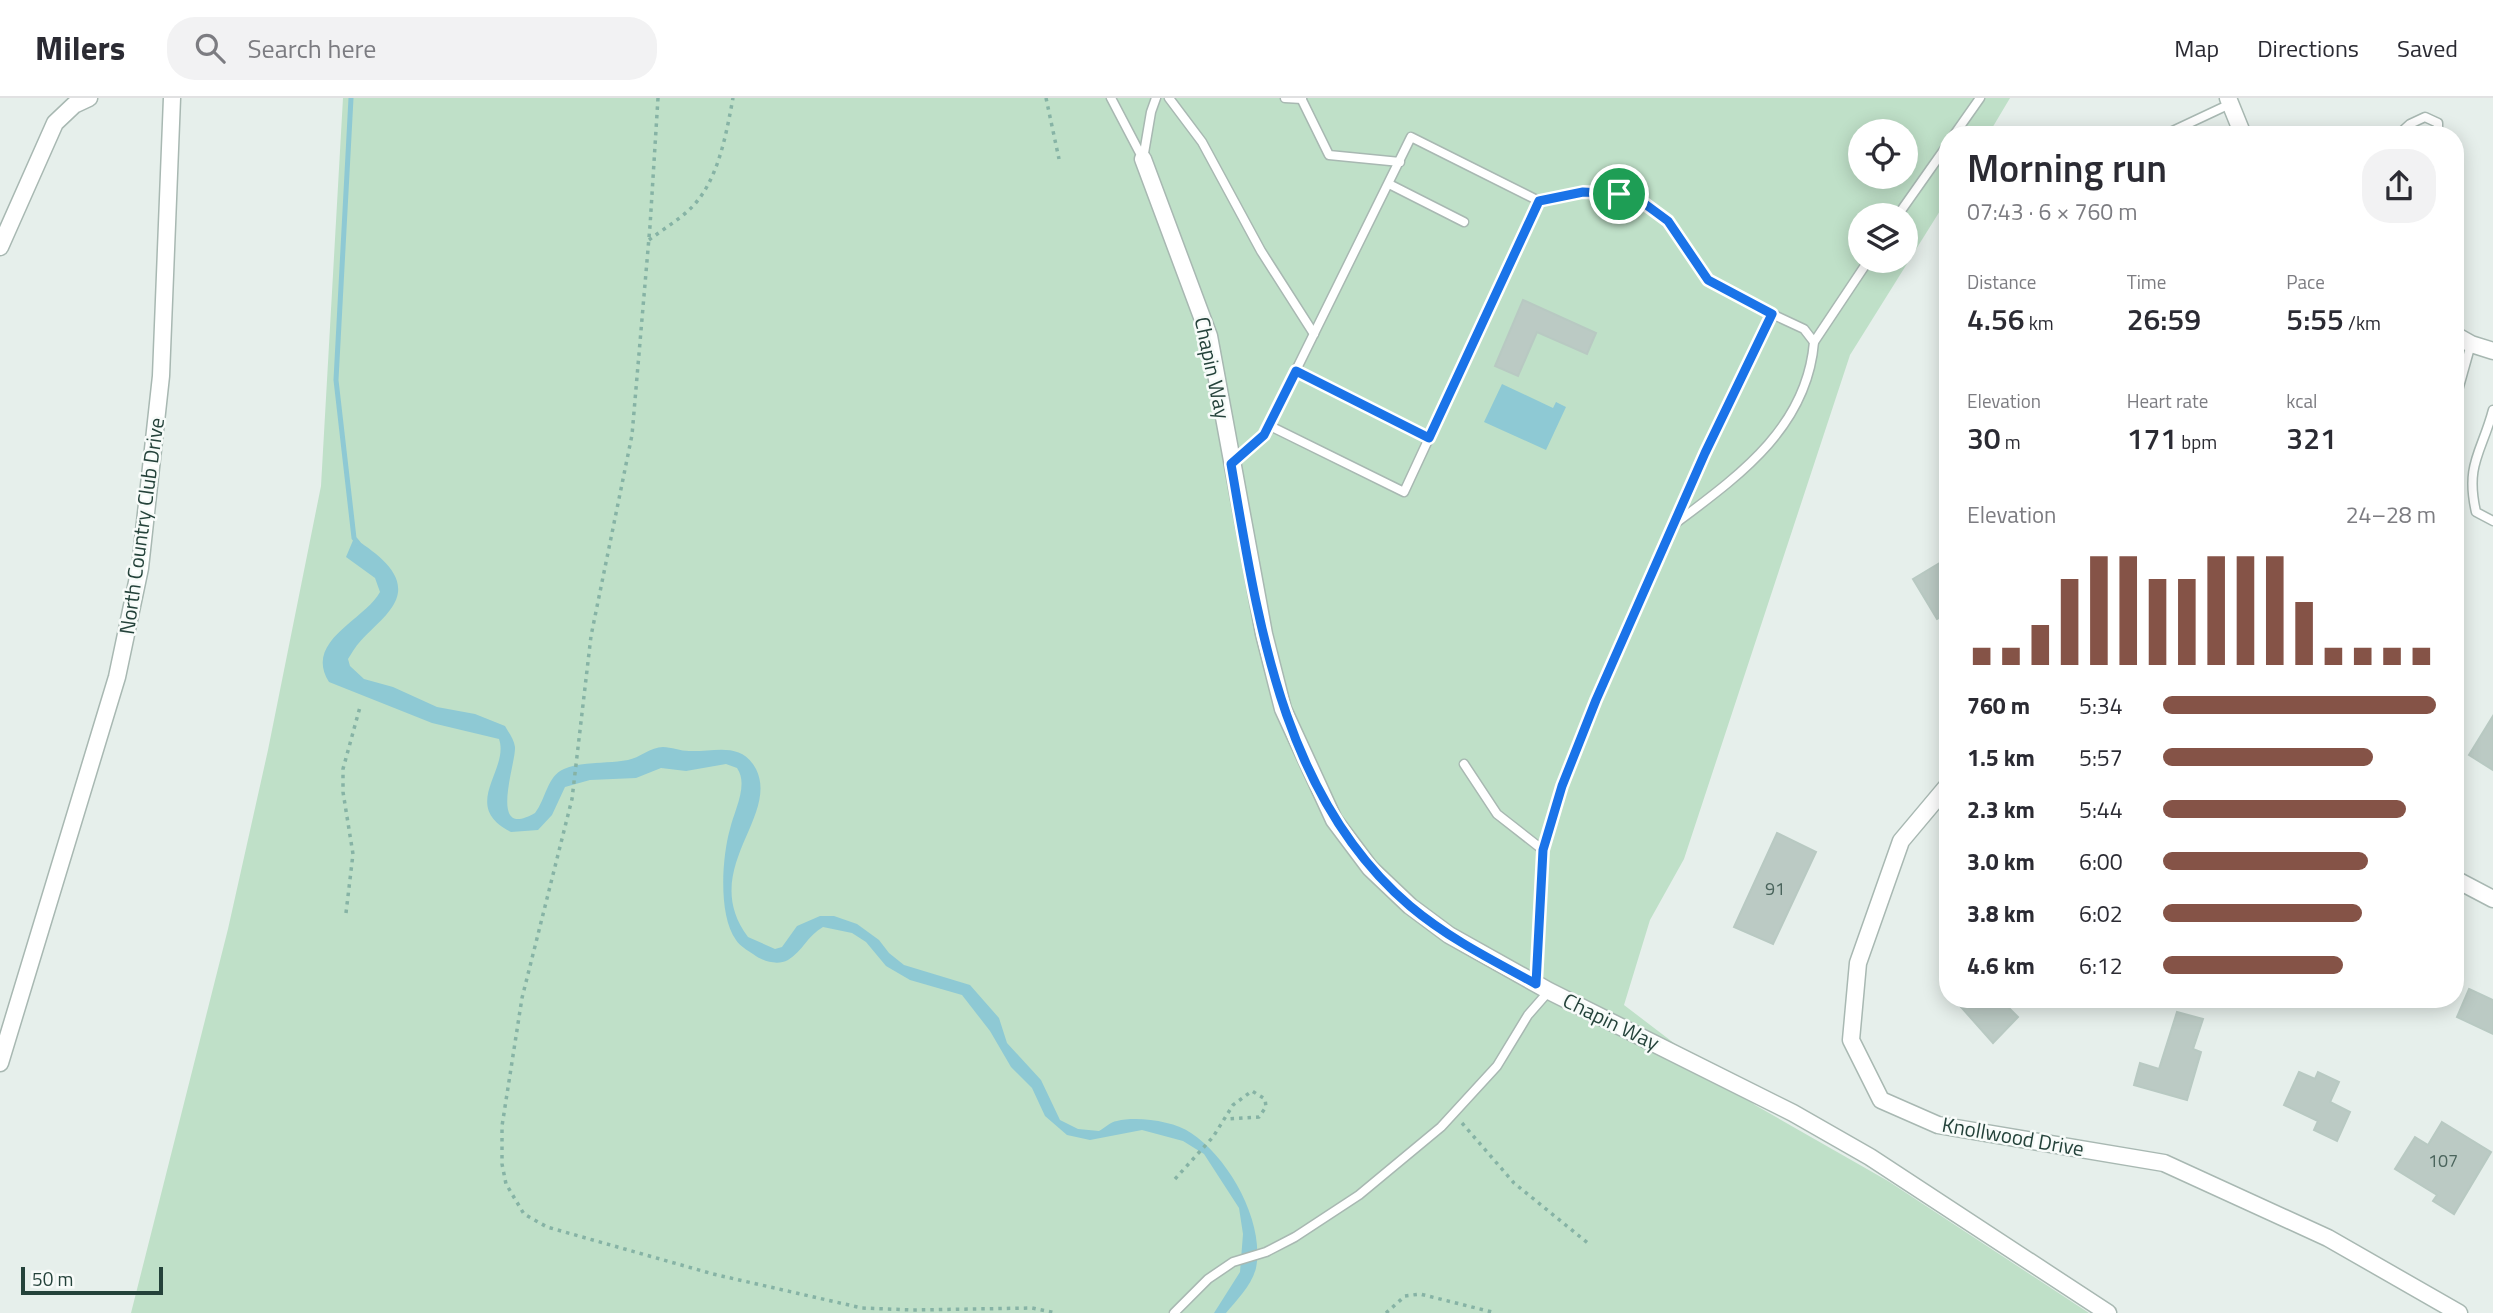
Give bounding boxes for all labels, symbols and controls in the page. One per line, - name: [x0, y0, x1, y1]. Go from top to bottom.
- search box: [167, 17, 657, 80]
- text: Milers: [35, 23, 125, 73]
- icon: search: [191, 29, 229, 67]
- text: Search here: [247, 29, 376, 68]
- text: Map: [2174, 30, 2219, 66]
- text: Directions: [2257, 30, 2359, 66]
- text: Saved: [2397, 30, 2458, 66]
- map controls: [1848, 119, 1918, 273]
- button: locate: [1848, 119, 1918, 189]
- text: Morning run: [1967, 139, 2167, 197]
- button: share: [2362, 149, 2436, 223]
- pin: [1589, 164, 1649, 224]
- icon: arrive: [1600, 175, 1638, 213]
- text: 07:43 · 6 × 760 m: [1967, 194, 2137, 229]
- button: layers: [1848, 203, 1918, 273]
- text: Distance: [1967, 267, 2036, 296]
- text: Time: [2127, 267, 2166, 296]
- text: Pace: [2286, 267, 2325, 296]
- text: 4.56: [1967, 296, 2025, 342]
- text: 26:59: [2127, 296, 2201, 342]
- text: 5:55: [2286, 296, 2344, 342]
- text: km: [2025, 308, 2054, 337]
- text: /km: [2344, 308, 2381, 337]
- street label: Chapin Way: [1187, 314, 1239, 422]
- text: Elevation: [1967, 386, 2041, 415]
- text: Heart rate: [2127, 386, 2208, 415]
- text: kcal: [2286, 386, 2317, 415]
- street label: North Country Club Drive: [110, 415, 172, 636]
- text: 30: [1967, 415, 2001, 461]
- text: 171: [2127, 415, 2177, 461]
- text: 321: [2286, 415, 2337, 461]
- text: m: [2001, 427, 2021, 456]
- text: bpm: [2177, 427, 2217, 456]
- text: Elevation: [1967, 497, 2056, 532]
- text: 24–28 m: [2346, 497, 2436, 532]
- text: 760 m: [1967, 688, 2030, 723]
- text: 5:34: [2079, 688, 2123, 723]
- text: 1.5 km: [1967, 740, 2035, 775]
- text: 5:57: [2079, 740, 2123, 775]
- text: 2.3 km: [1967, 792, 2035, 827]
- text: 5:44: [2079, 792, 2123, 827]
- text: 3.0 km: [1967, 844, 2035, 879]
- text: 6:00: [2079, 844, 2123, 879]
- house number: 91: [1765, 875, 1785, 902]
- text: 3.8 km: [1967, 896, 2035, 931]
- text: 6:02: [2079, 896, 2123, 931]
- text: 4.6 km: [1967, 948, 2035, 983]
- text: 6:12: [2079, 948, 2123, 983]
- street label: Chapin Way: [1558, 984, 1665, 1058]
- street label: Knollwood Drive: [1940, 1108, 2087, 1164]
- house number: 107: [2428, 1147, 2458, 1174]
- scale bar: [21, 1264, 163, 1296]
- text: 50 m: [32, 1264, 73, 1293]

